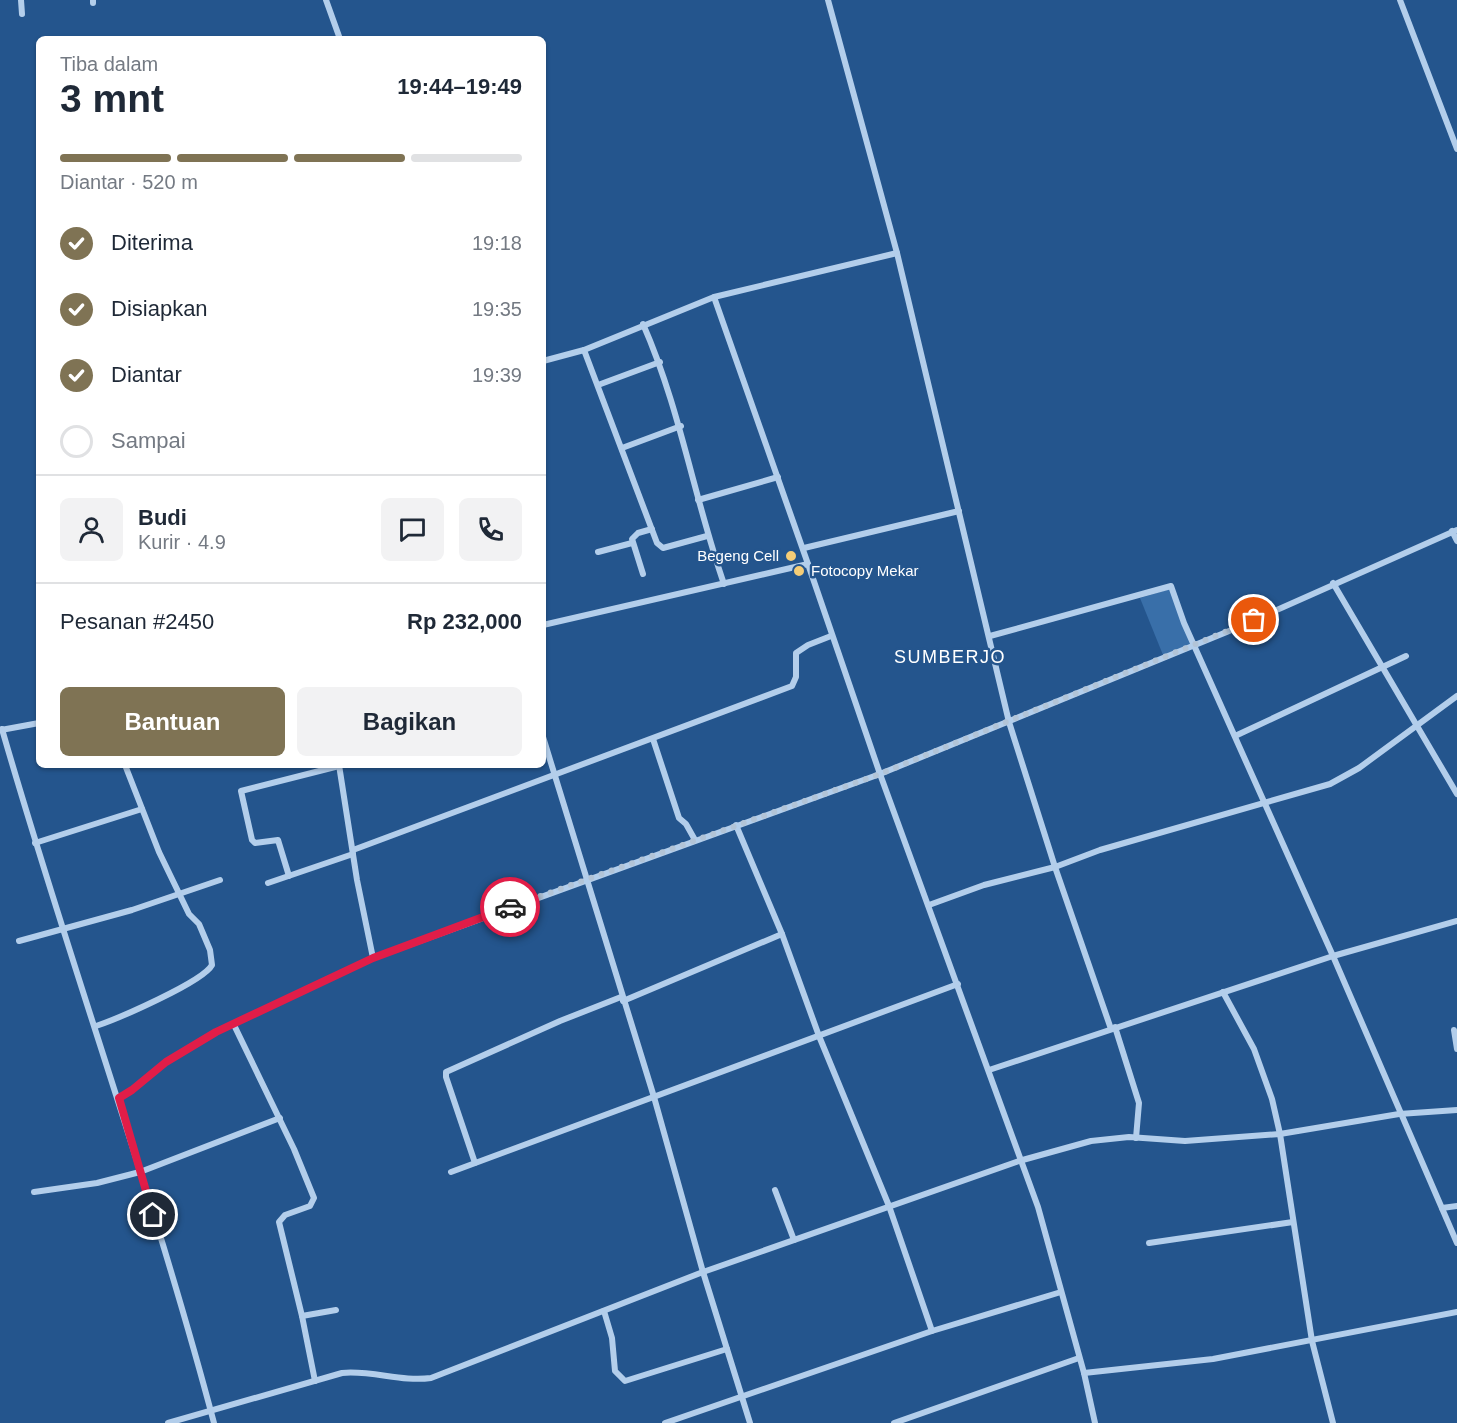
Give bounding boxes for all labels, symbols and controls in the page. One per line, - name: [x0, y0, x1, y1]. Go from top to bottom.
- text: Tiba dalam: [60, 53, 158, 75]
- text: 19:44–19:49: [397, 74, 522, 99]
- text: 3 mnt: [60, 77, 164, 120]
- text: Diantar · 520 m: [60, 171, 198, 193]
- icon: check: [60, 227, 93, 260]
- text: Diterima: [111, 230, 193, 255]
- text: 19:18: [472, 232, 522, 254]
- icon: check: [60, 293, 93, 326]
- text: Disiapkan: [111, 296, 208, 321]
- text: 19:35: [472, 298, 522, 320]
- icon: check: [60, 359, 93, 392]
- text: Diantar: [111, 362, 182, 387]
- text: 19:39: [472, 364, 522, 386]
- text: Sampai: [111, 428, 186, 453]
- button: person: [60, 498, 123, 561]
- button: chat: [381, 498, 444, 561]
- button: phone: [459, 498, 522, 561]
- text: Budi: [138, 505, 187, 530]
- text: Kurir · 4.9: [138, 531, 226, 553]
- place label: Begeng Cell: [697, 547, 779, 564]
- marker: Begeng Cell: [784, 549, 798, 563]
- place label: Fotocopy Mekar: [811, 562, 919, 579]
- marker: Fotocopy Mekar: [792, 564, 806, 578]
- pin: [1228, 594, 1279, 645]
- icon: bag: [1237, 603, 1270, 636]
- text: Pesanan #2450: [60, 609, 214, 634]
- text: Rp 232,000: [407, 609, 522, 634]
- district label: SUMBERJO: [894, 647, 1006, 667]
- button: Bantuan: [60, 687, 285, 756]
- button: Bagikan: [297, 687, 522, 756]
- courier: [480, 877, 540, 937]
- icon: car: [494, 891, 527, 924]
- pin: [127, 1189, 178, 1240]
- icon: home: [136, 1198, 169, 1231]

